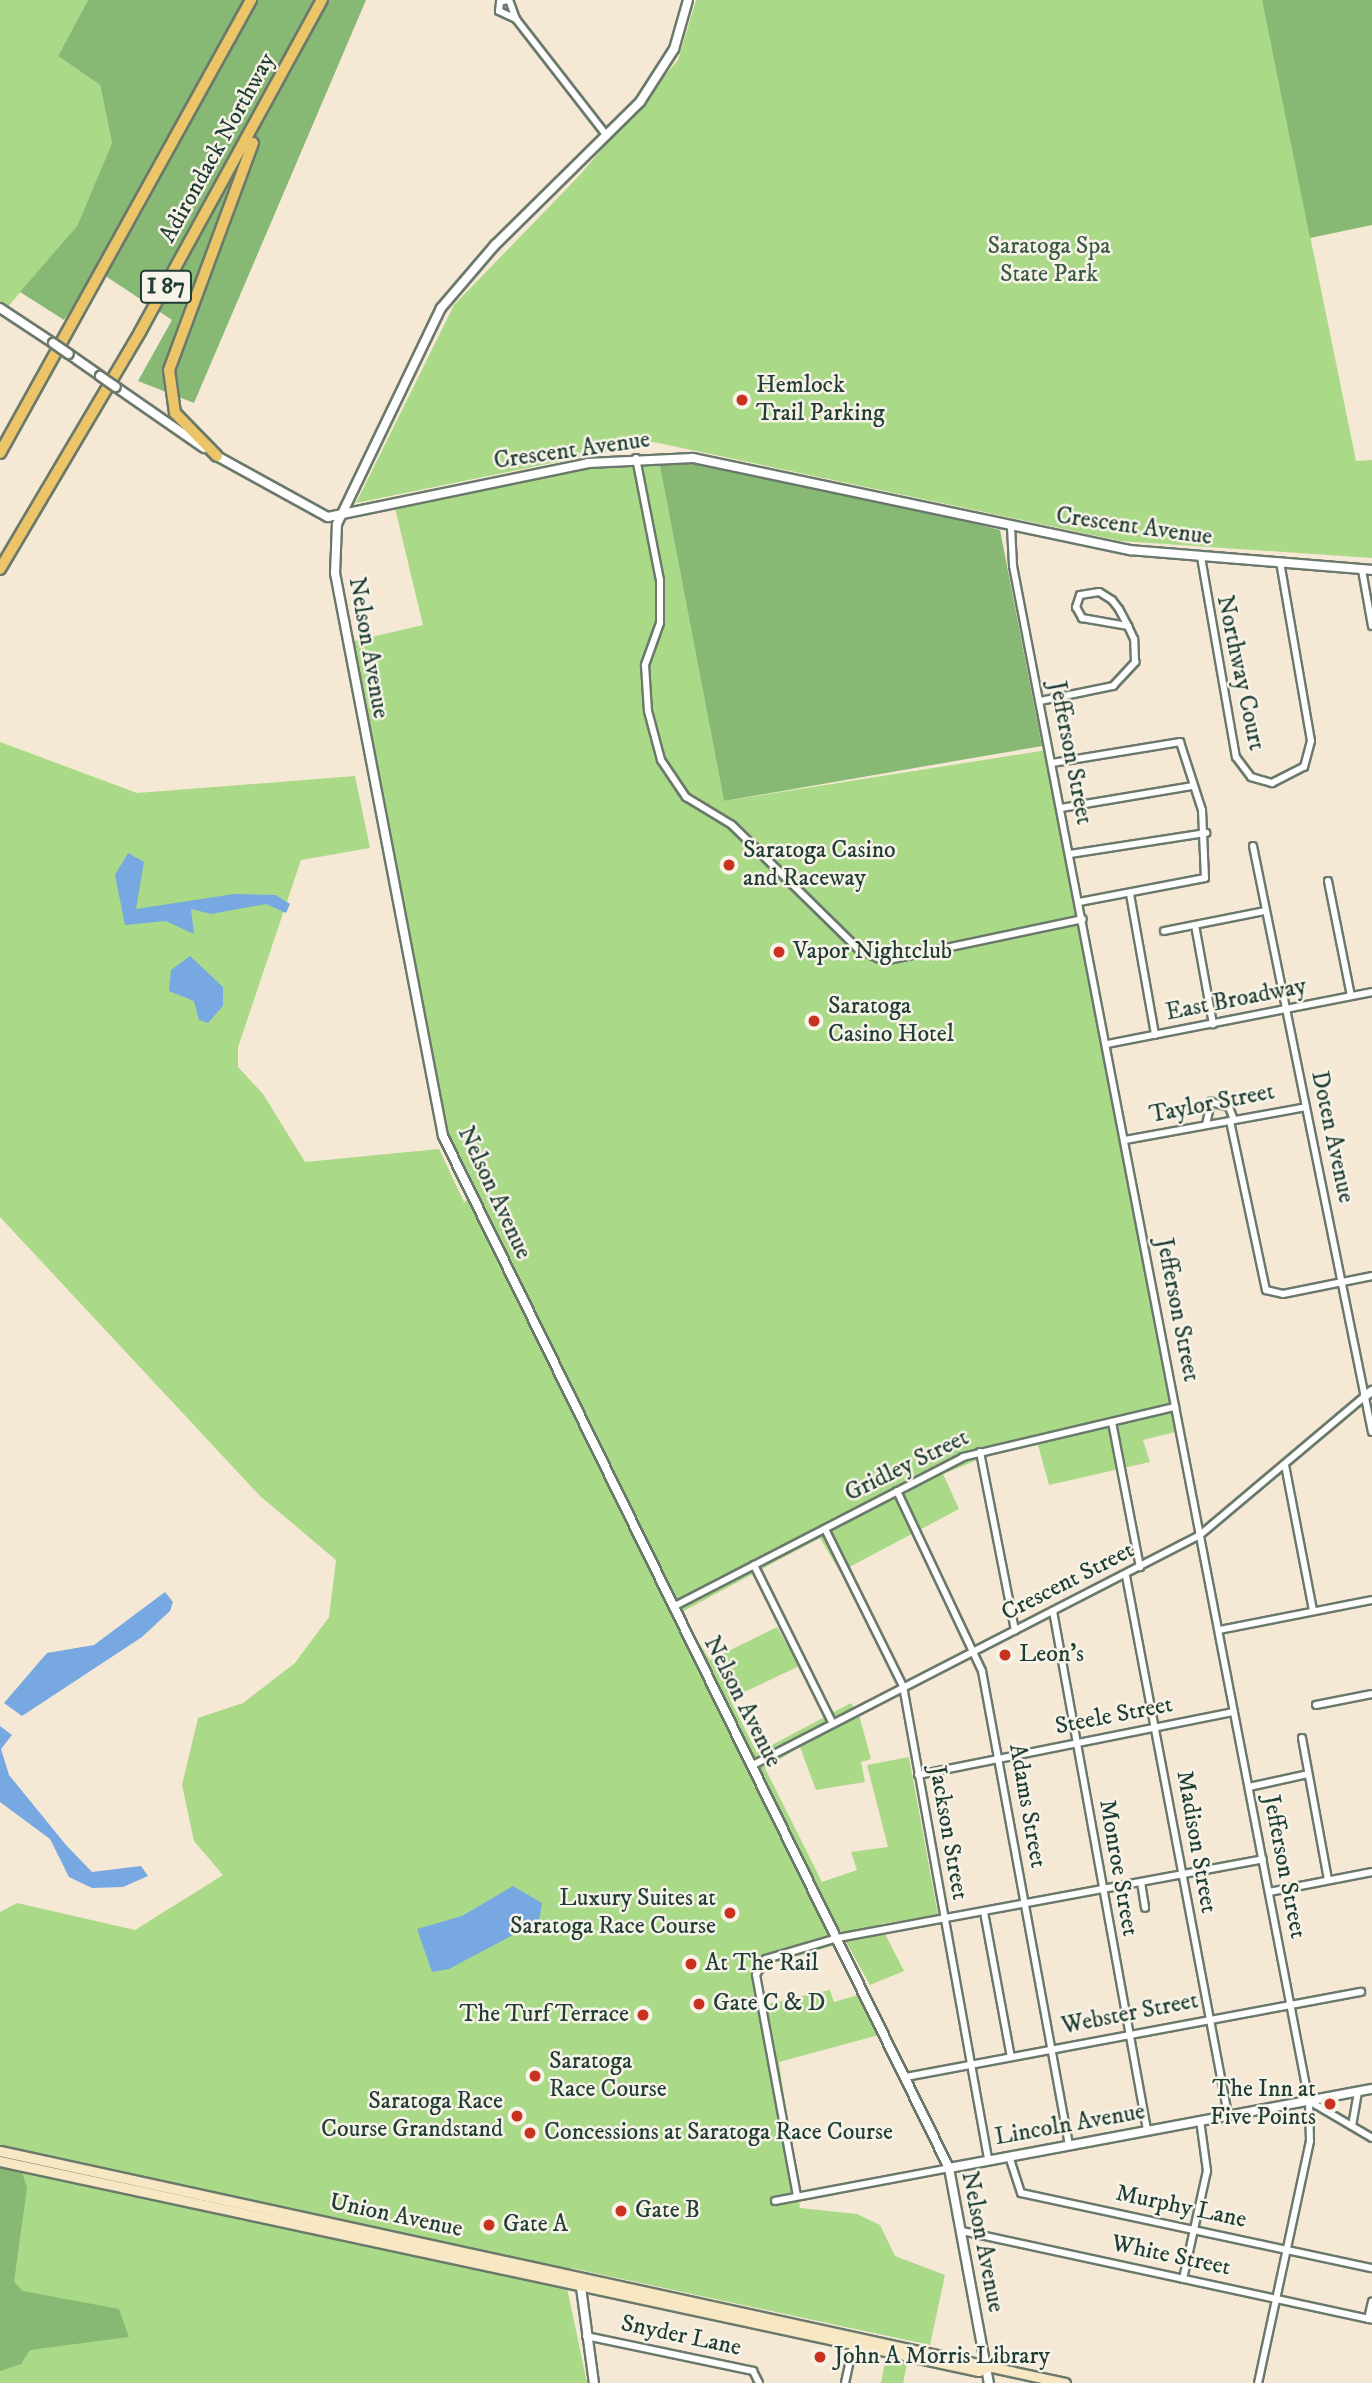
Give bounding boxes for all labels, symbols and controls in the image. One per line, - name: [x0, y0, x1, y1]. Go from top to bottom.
- street label: Adirondack Northway: [154, 48, 282, 248]
- park label: Saratoga Spa State Park: [987, 233, 1111, 289]
- road number: I 87: [140, 268, 192, 306]
- place label: Hemlock Trail Parking: [756, 372, 885, 428]
- marker: Hemlock Trail Parking: [734, 392, 750, 408]
- street label: Crescent Avenue: [492, 426, 652, 476]
- street label: Crescent Avenue: [1054, 502, 1214, 552]
- street label: Nelson Avenue: [341, 575, 395, 721]
- street label: Northway Court: [1210, 593, 1270, 753]
- street label: Jefferson Street: [1042, 679, 1098, 827]
- place label: Saratoga Casino and Raceway: [743, 837, 896, 893]
- marker: Saratoga Casino and Raceway: [721, 857, 737, 873]
- place label: Vapor Nightclub: [793, 938, 952, 966]
- marker: Vapor Nightclub: [771, 944, 787, 960]
- street label: East Broadway: [1163, 972, 1309, 1028]
- place label: Saratoga Casino Hotel: [828, 993, 954, 1049]
- marker: Saratoga Casino Hotel: [806, 1013, 822, 1029]
- street label: Doten Avenue: [1304, 1068, 1360, 1206]
- street label: Taylor Street: [1147, 1078, 1277, 1130]
- street label: Nelson Avenue: [451, 1122, 537, 1264]
- street label: Jefferson Street: [1149, 1236, 1205, 1384]
- street label: Gridley Street: [840, 1424, 974, 1508]
- street label: Crescent Street: [997, 1536, 1139, 1628]
- street label: Nelson Avenue: [697, 1632, 787, 1772]
- place label: Leon's: [1019, 1641, 1084, 1669]
- marker: Leon's: [997, 1647, 1013, 1663]
- street label: Steele Street: [1053, 1690, 1175, 1742]
- street label: Adams Street: [1002, 1742, 1052, 1870]
- street label: Jackson Street: [922, 1764, 974, 1902]
- street label: Madison Street: [1169, 1768, 1223, 1916]
- street label: Jefferson Street: [1256, 1793, 1312, 1941]
- street label: Monroe Street: [1092, 1797, 1144, 1939]
- place label: Luxury Suites at Saratoga Race Course: [510, 1885, 716, 1941]
- marker: Luxury Suites at Saratoga Race Course: [722, 1905, 738, 1921]
- place label: At The Rail: [705, 1950, 818, 1978]
- marker: At The Rail: [683, 1956, 699, 1972]
- street label: Webster Street: [1059, 1987, 1201, 2041]
- place label: Gate C & D: [713, 1990, 825, 2018]
- marker: Gate C & D: [691, 1996, 707, 2012]
- place label: The Turf Terrace: [460, 2001, 629, 2029]
- marker: The Turf Terrace: [635, 2007, 651, 2023]
- place label: Saratoga Race Course: [549, 2048, 667, 2104]
- marker: Saratoga Race Course: [527, 2068, 543, 2084]
- place label: The Inn at Five Points: [1210, 2076, 1316, 2132]
- place label: Saratoga Race Course Grandstand: [321, 2088, 503, 2144]
- marker: The Inn at Five Points: [1322, 2096, 1338, 2112]
- street label: Lincoln Avenue: [993, 2098, 1147, 2152]
- marker: Saratoga Race Course Grandstand: [509, 2108, 525, 2124]
- place label: Concessions at Saratoga Race Course: [544, 2119, 893, 2147]
- marker: Concessions at Saratoga Race Course: [522, 2125, 538, 2141]
- street label: Nelson Avenue: [954, 2169, 1010, 2315]
- street label: Murphy Lane: [1113, 2179, 1249, 2235]
- street label: Union Avenue: [327, 2188, 465, 2244]
- place label: Gate B: [635, 2197, 700, 2225]
- marker: Gate B: [613, 2203, 629, 2219]
- place label: Gate A: [503, 2211, 568, 2239]
- marker: Gate A: [481, 2217, 497, 2233]
- street label: White Street: [1109, 2229, 1233, 2283]
- street label: Snyder Lane: [618, 2309, 744, 2363]
- place label: John A Morris Library: [834, 2343, 1050, 2371]
- marker: John A Morris Library: [812, 2349, 828, 2365]

